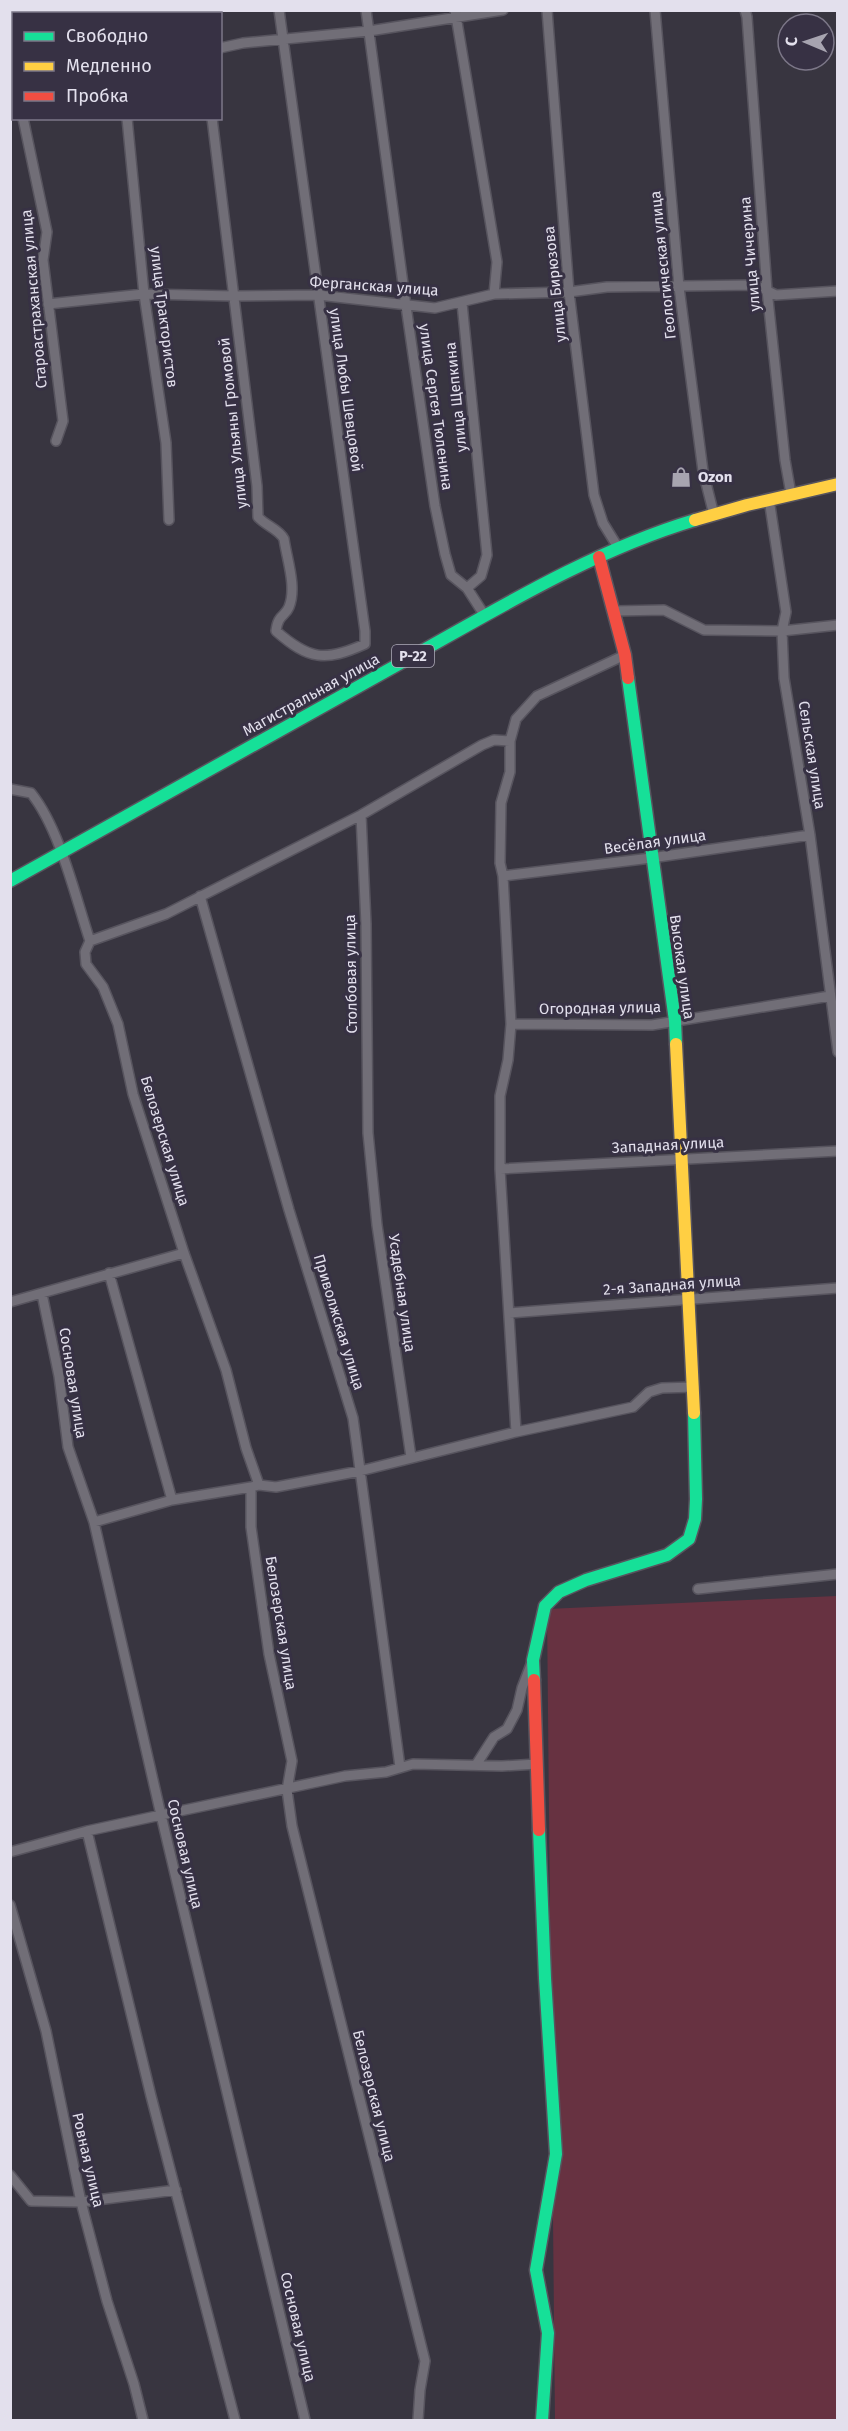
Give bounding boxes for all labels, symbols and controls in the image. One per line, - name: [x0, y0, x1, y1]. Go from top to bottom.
- legend: [12, 12, 222, 120]
- north arrow: [776, 12, 836, 72]
- text: Свободно: [66, 25, 148, 47]
- text: С: [782, 36, 801, 46]
- text: Медленно: [66, 55, 152, 77]
- text: Пробка: [66, 85, 129, 107]
- street label: Геологическая улица: [646, 190, 680, 340]
- street label: улица Чичерина: [736, 196, 764, 312]
- street label: Староастраханская улица: [17, 209, 51, 389]
- street label: улица Бирюзова: [540, 225, 570, 343]
- street label: улица Трактористов: [146, 245, 182, 389]
- street label: Ферганская улица: [309, 273, 439, 299]
- street label: улица Любы Шевцовой: [326, 307, 366, 473]
- street label: улица Сергея Тюленина: [415, 323, 457, 491]
- street label: улица Ульяны Громовой: [215, 337, 251, 509]
- street label: улица Щепкина: [441, 341, 471, 453]
- shop icon: Ozon: [669, 465, 693, 489]
- place label: Ozon: [698, 468, 732, 486]
- road number: Р-22: [392, 645, 434, 667]
- street label: Магистральная улица: [239, 650, 383, 740]
- street label: Сельская улица: [795, 700, 829, 810]
- street label: Весёлая улица: [603, 826, 707, 858]
- street label: Столбовая улица: [341, 914, 361, 1034]
- street label: Высокая улица: [666, 914, 698, 1020]
- street label: Огородная улица: [539, 998, 661, 1018]
- street label: Белозерская улица: [137, 1074, 193, 1208]
- street label: Западная улица: [611, 1133, 725, 1157]
- street label: Усадебная улица: [385, 1233, 419, 1353]
- street label: Приволжская улица: [310, 1252, 368, 1392]
- street label: 2-я Западная улица: [603, 1271, 741, 1299]
- street label: Сосновая улица: [55, 1326, 91, 1440]
- street label: Белозерская улица: [262, 1555, 300, 1691]
- street label: Сосновая улица: [164, 1797, 206, 1911]
- street label: Белозерская улица: [349, 2028, 399, 2164]
- street label: Ровная улица: [68, 2111, 108, 2209]
- street label: Сосновая улица: [277, 2270, 319, 2384]

